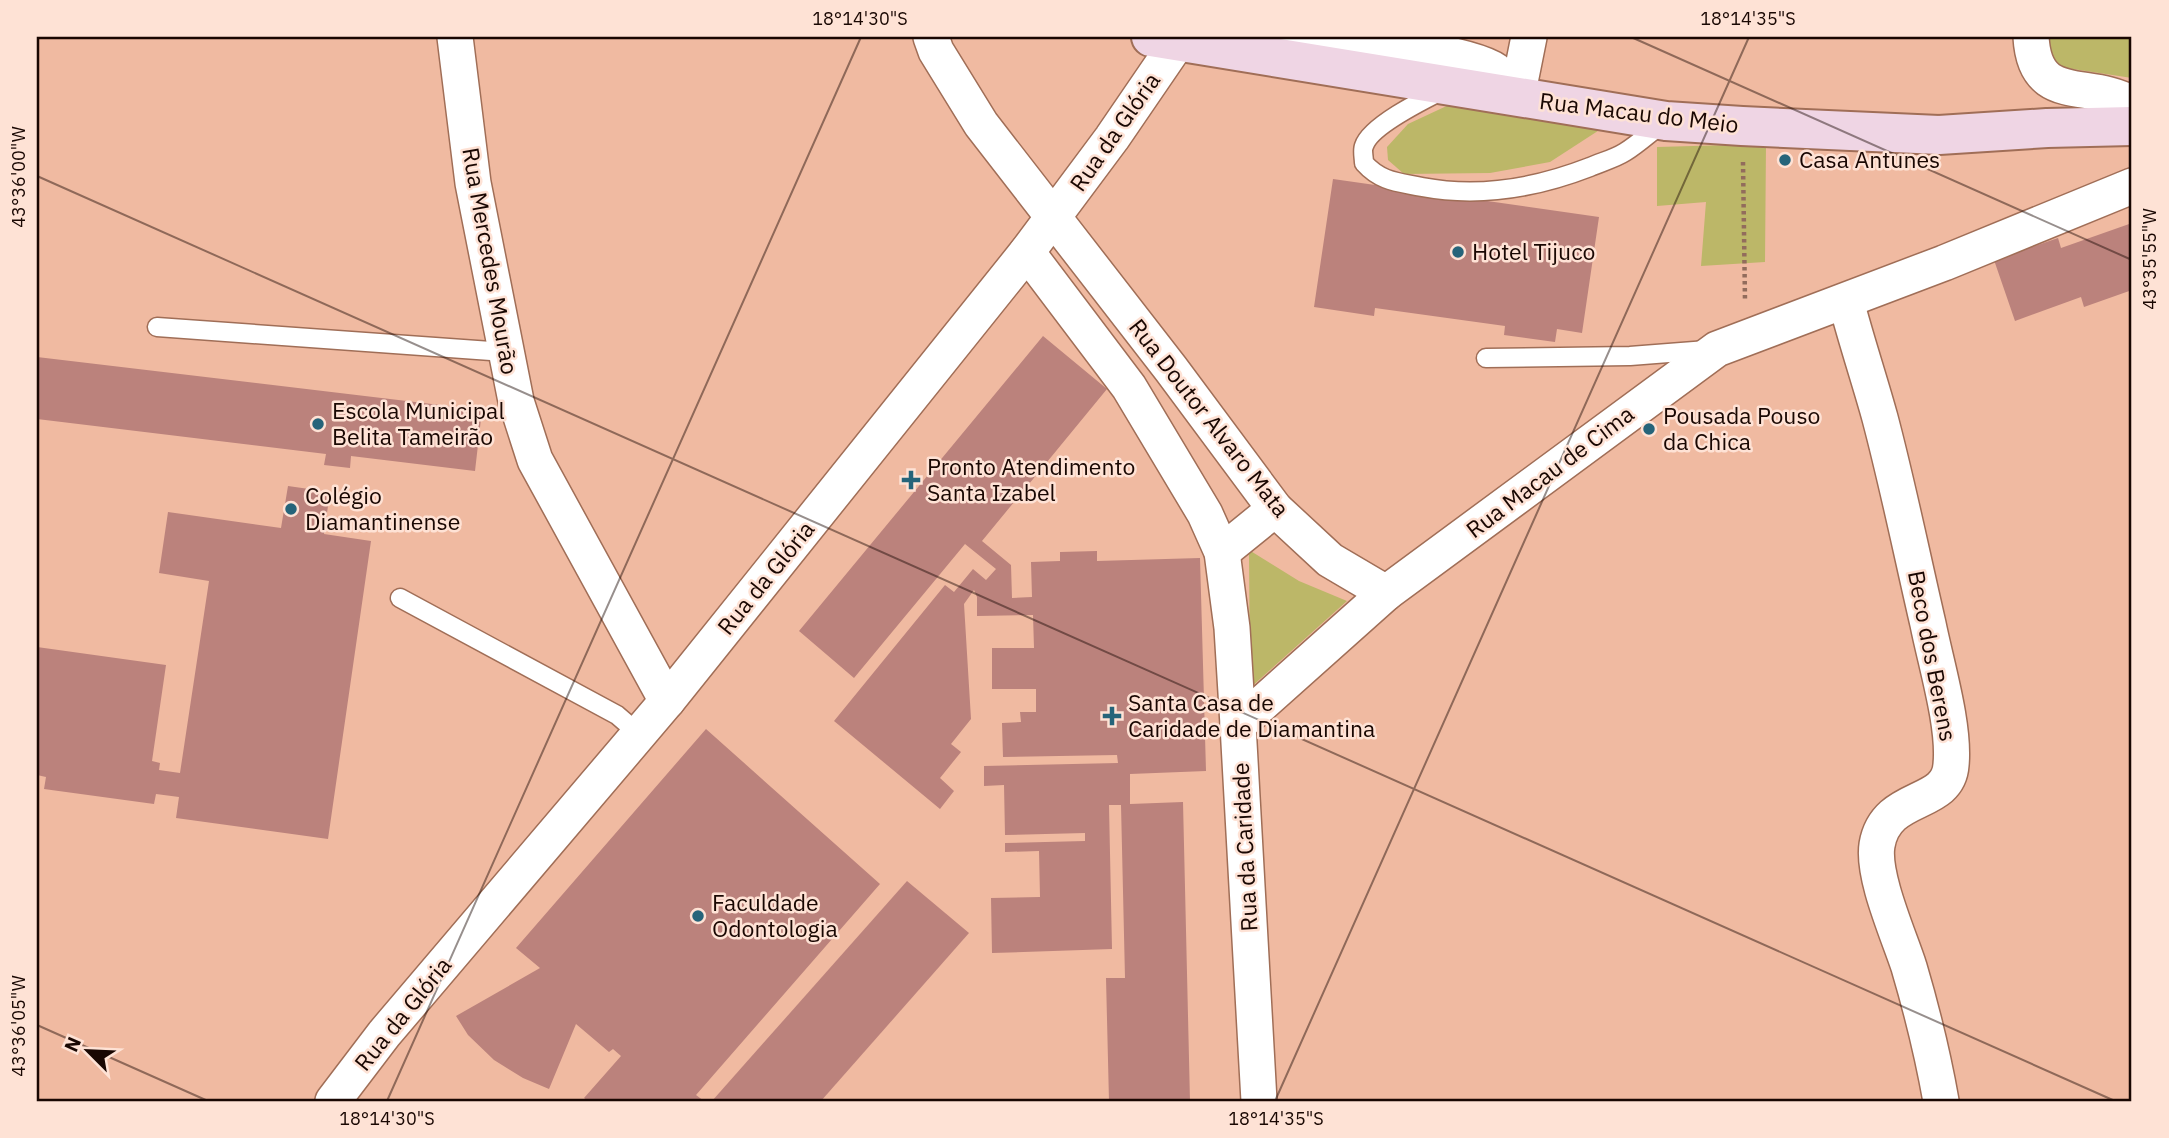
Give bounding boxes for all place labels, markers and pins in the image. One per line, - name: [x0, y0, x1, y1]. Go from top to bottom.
- place label: Casa Antunes: [1799, 144, 1940, 174]
- marker: Casa Antunes: [1777, 152, 1793, 168]
- place label: Hotel Tijuco: [1472, 236, 1595, 266]
- marker: Hotel Tijuco: [1450, 244, 1466, 260]
- place label: Escola Municipal Belita Tameirão: [332, 395, 505, 451]
- place label: Pousada Pouso da Chica: [1663, 400, 1820, 456]
- marker: Escola Municipal Belita Tameirão: [310, 416, 326, 432]
- marker: Pousada Pouso da Chica: [1641, 421, 1657, 437]
- place label: Pronto Atendimento Santa Izabel: [927, 451, 1135, 507]
- marker: Pronto Atendimento Santa Izabel: [901, 470, 921, 490]
- place label: Colégio Diamantinense: [305, 480, 460, 536]
- marker: Colégio Diamantinense: [283, 501, 299, 517]
- place label: Santa Casa de Caridade de Diamantina: [1128, 687, 1375, 743]
- marker: Santa Casa de Caridade de Diamantina: [1102, 706, 1122, 726]
- place label: Faculdade Odontologia: [712, 887, 838, 943]
- marker: Faculdade Odontologia: [690, 908, 706, 924]

